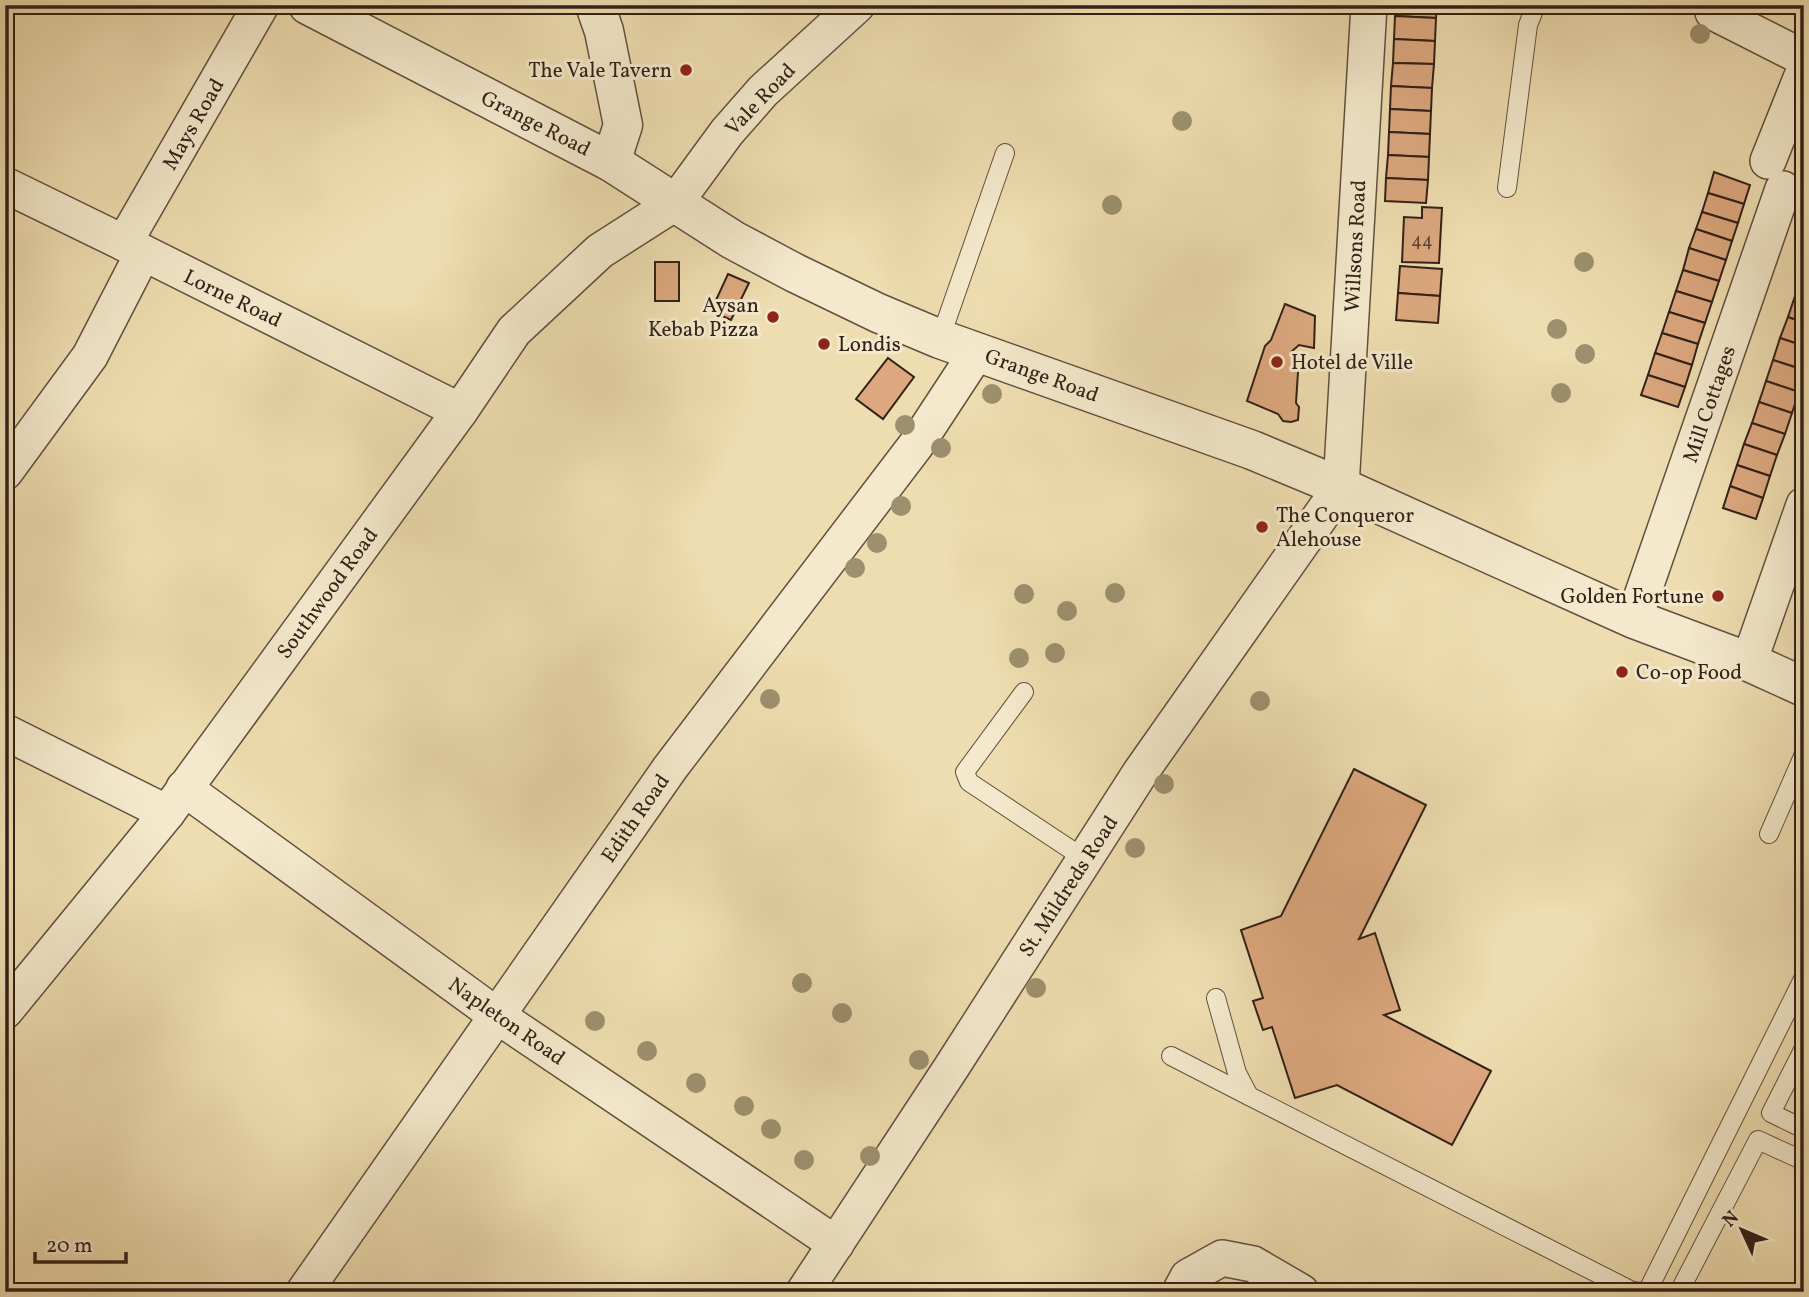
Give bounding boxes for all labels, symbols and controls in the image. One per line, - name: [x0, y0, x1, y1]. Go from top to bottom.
- place label: The Vale Tavern: [528, 57, 672, 86]
- street label: Vale Road: [719, 57, 803, 143]
- marker: The Vale Tavern: [678, 62, 694, 78]
- street label: Mays Road: [156, 74, 232, 176]
- street label: Grange Road: [476, 84, 595, 164]
- street label: Willsons Road: [1339, 179, 1374, 313]
- house number: 44: [1411, 229, 1433, 254]
- street label: Lorne Road: [178, 263, 286, 336]
- place label: Aysan Kebab Pizza: [648, 292, 759, 345]
- marker: Aysan Kebab Pizza: [765, 309, 781, 325]
- place label: Londis: [838, 331, 901, 360]
- marker: Londis: [816, 336, 832, 352]
- street label: Grange Road: [980, 342, 1103, 410]
- street label: Mill Cottages: [1677, 342, 1744, 467]
- place label: Hotel de Ville: [1291, 349, 1413, 378]
- marker: Hotel de Ville: [1269, 354, 1285, 370]
- place label: The Conqueror Alehouse: [1276, 502, 1414, 555]
- marker: The Conqueror Alehouse: [1254, 519, 1270, 535]
- street label: Southwood Road: [271, 522, 386, 665]
- place label: Golden Fortune: [1560, 583, 1704, 612]
- marker: Golden Fortune: [1710, 588, 1726, 604]
- place label: Co-op Food: [1636, 659, 1742, 688]
- marker: Co-op Food: [1614, 664, 1630, 680]
- street label: Edith Road: [595, 769, 677, 869]
- street label: St. Mildreds Road: [1013, 810, 1126, 963]
- street label: Napleton Road: [442, 971, 570, 1073]
- north arrow: [1708, 1196, 1778, 1266]
- text: N: [1717, 1205, 1745, 1234]
- scale bar: [35, 1220, 126, 1264]
- text: 20 m: [46, 1232, 92, 1261]

